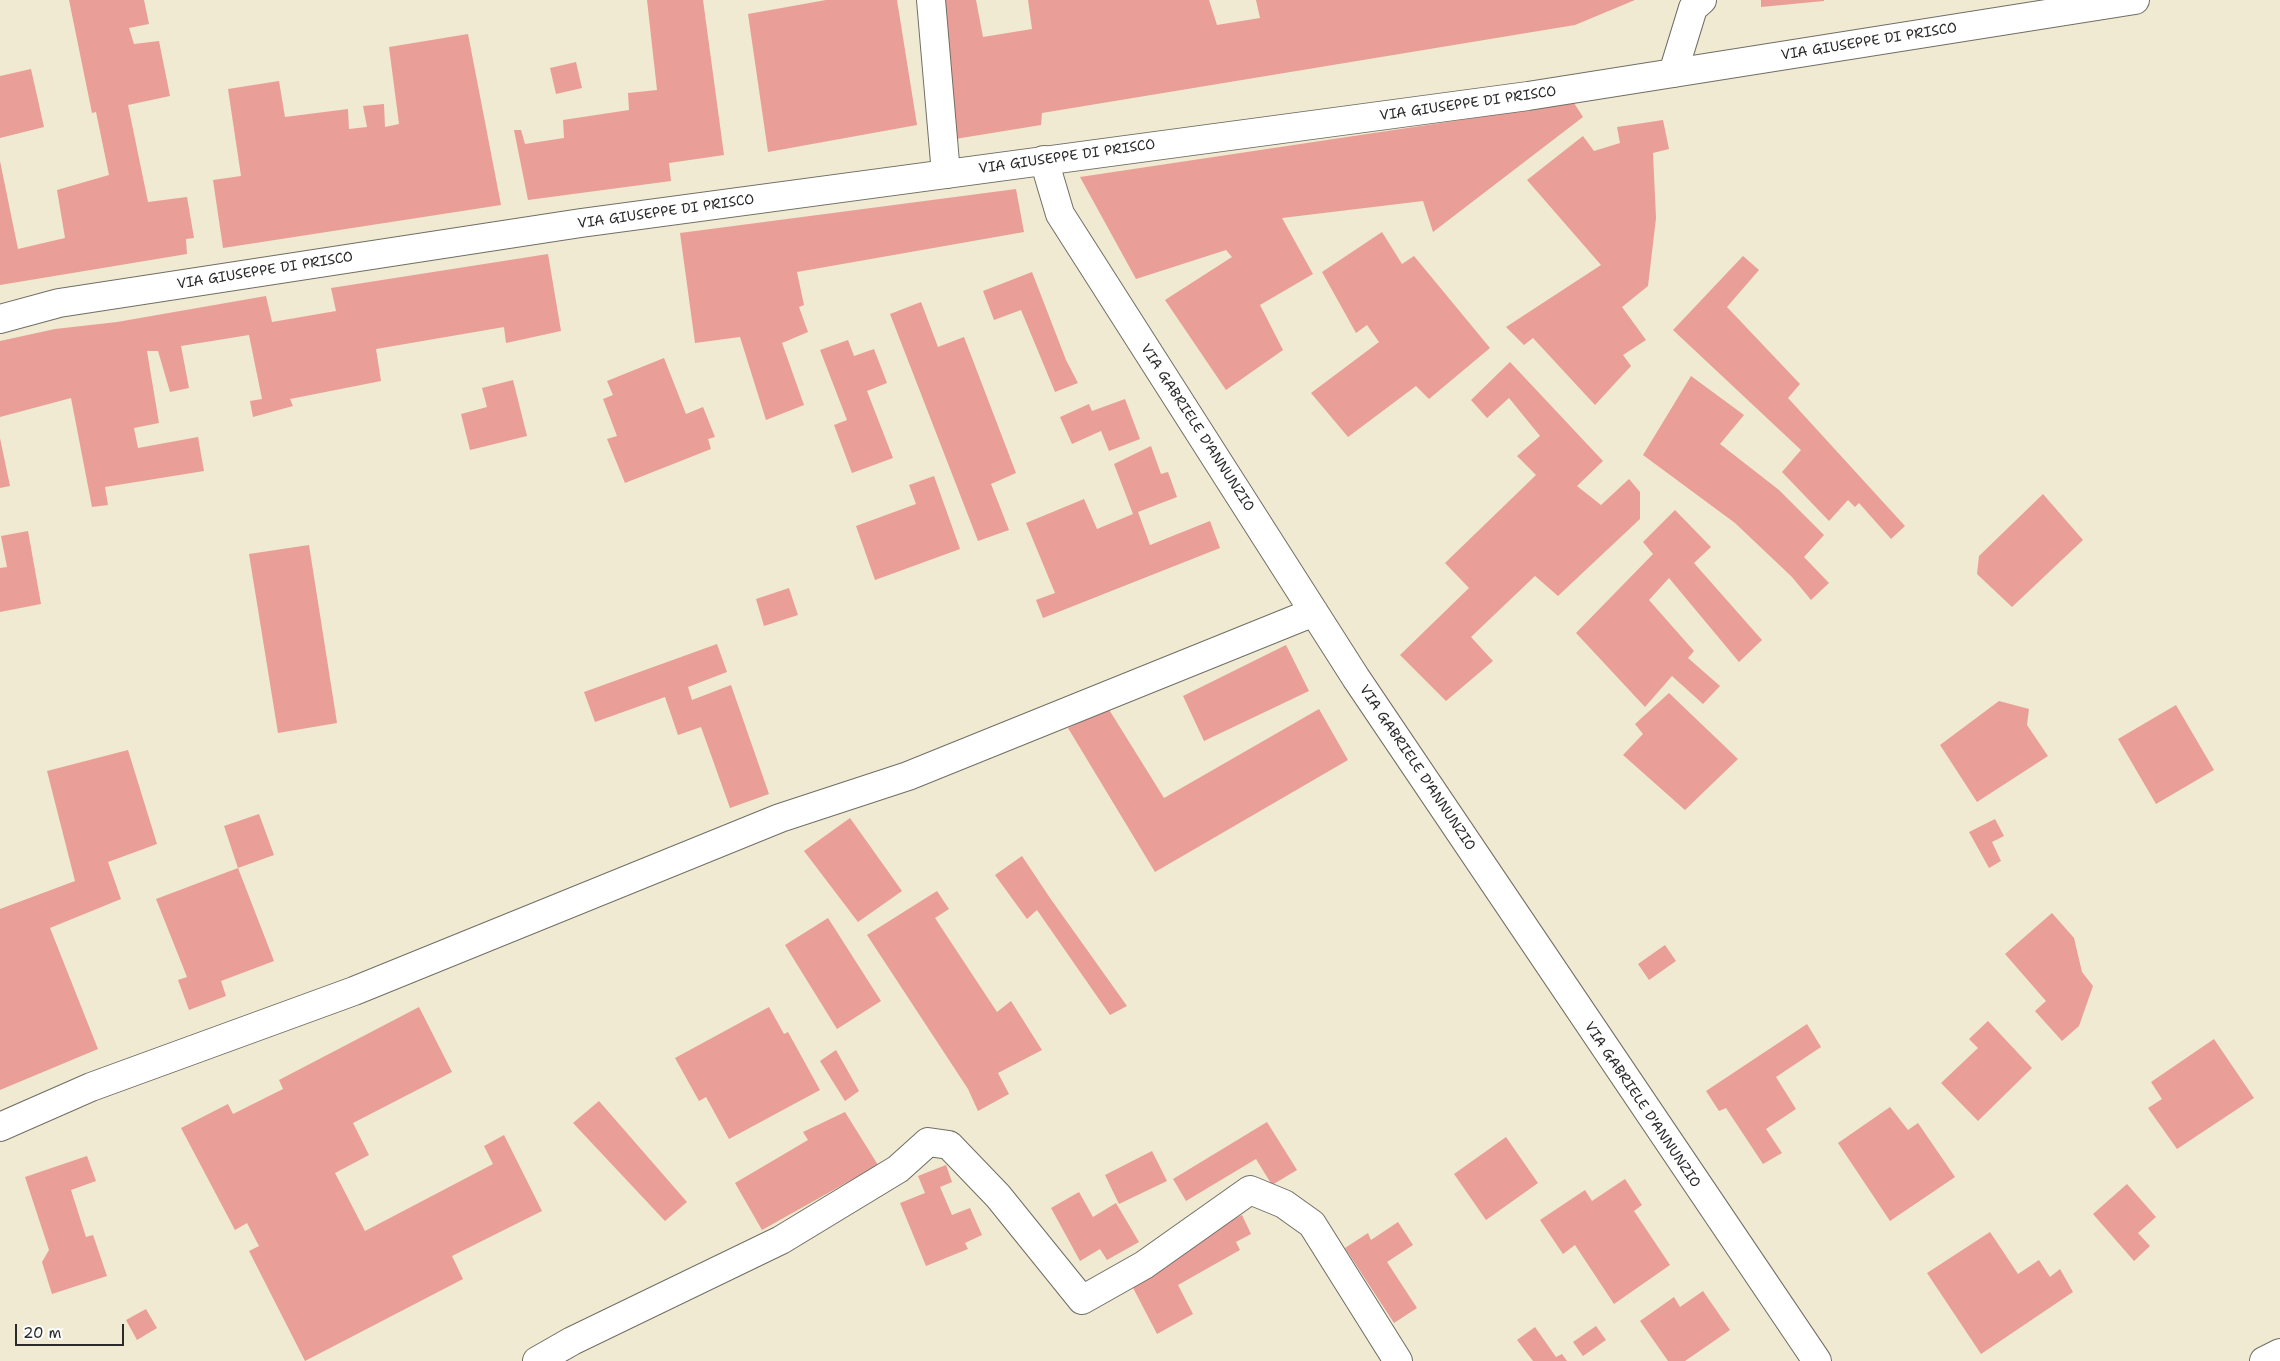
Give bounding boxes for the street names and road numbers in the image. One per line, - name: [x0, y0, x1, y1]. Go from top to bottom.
- street label: VIA GIUSEPPE DI PRISCO: [1780, 20, 1958, 64]
- street label: VIA GIUSEPPE DI PRISCO: [1379, 83, 1557, 125]
- street label: VIA GIUSEPPE DI PRISCO: [978, 136, 1156, 178]
- street label: VIA GIUSEPPE DI PRISCO: [577, 191, 755, 233]
- street label: VIA GIUSEPPE DI PRISCO: [176, 249, 354, 293]
- street label: VIA GABRIELE D'ANNUNZIO: [1137, 341, 1257, 515]
- street label: VIA GABRIELE D'ANNUNZIO: [1355, 682, 1479, 854]
- street label: VIA GABRIELE D'ANNUNZIO: [1580, 1019, 1704, 1191]

